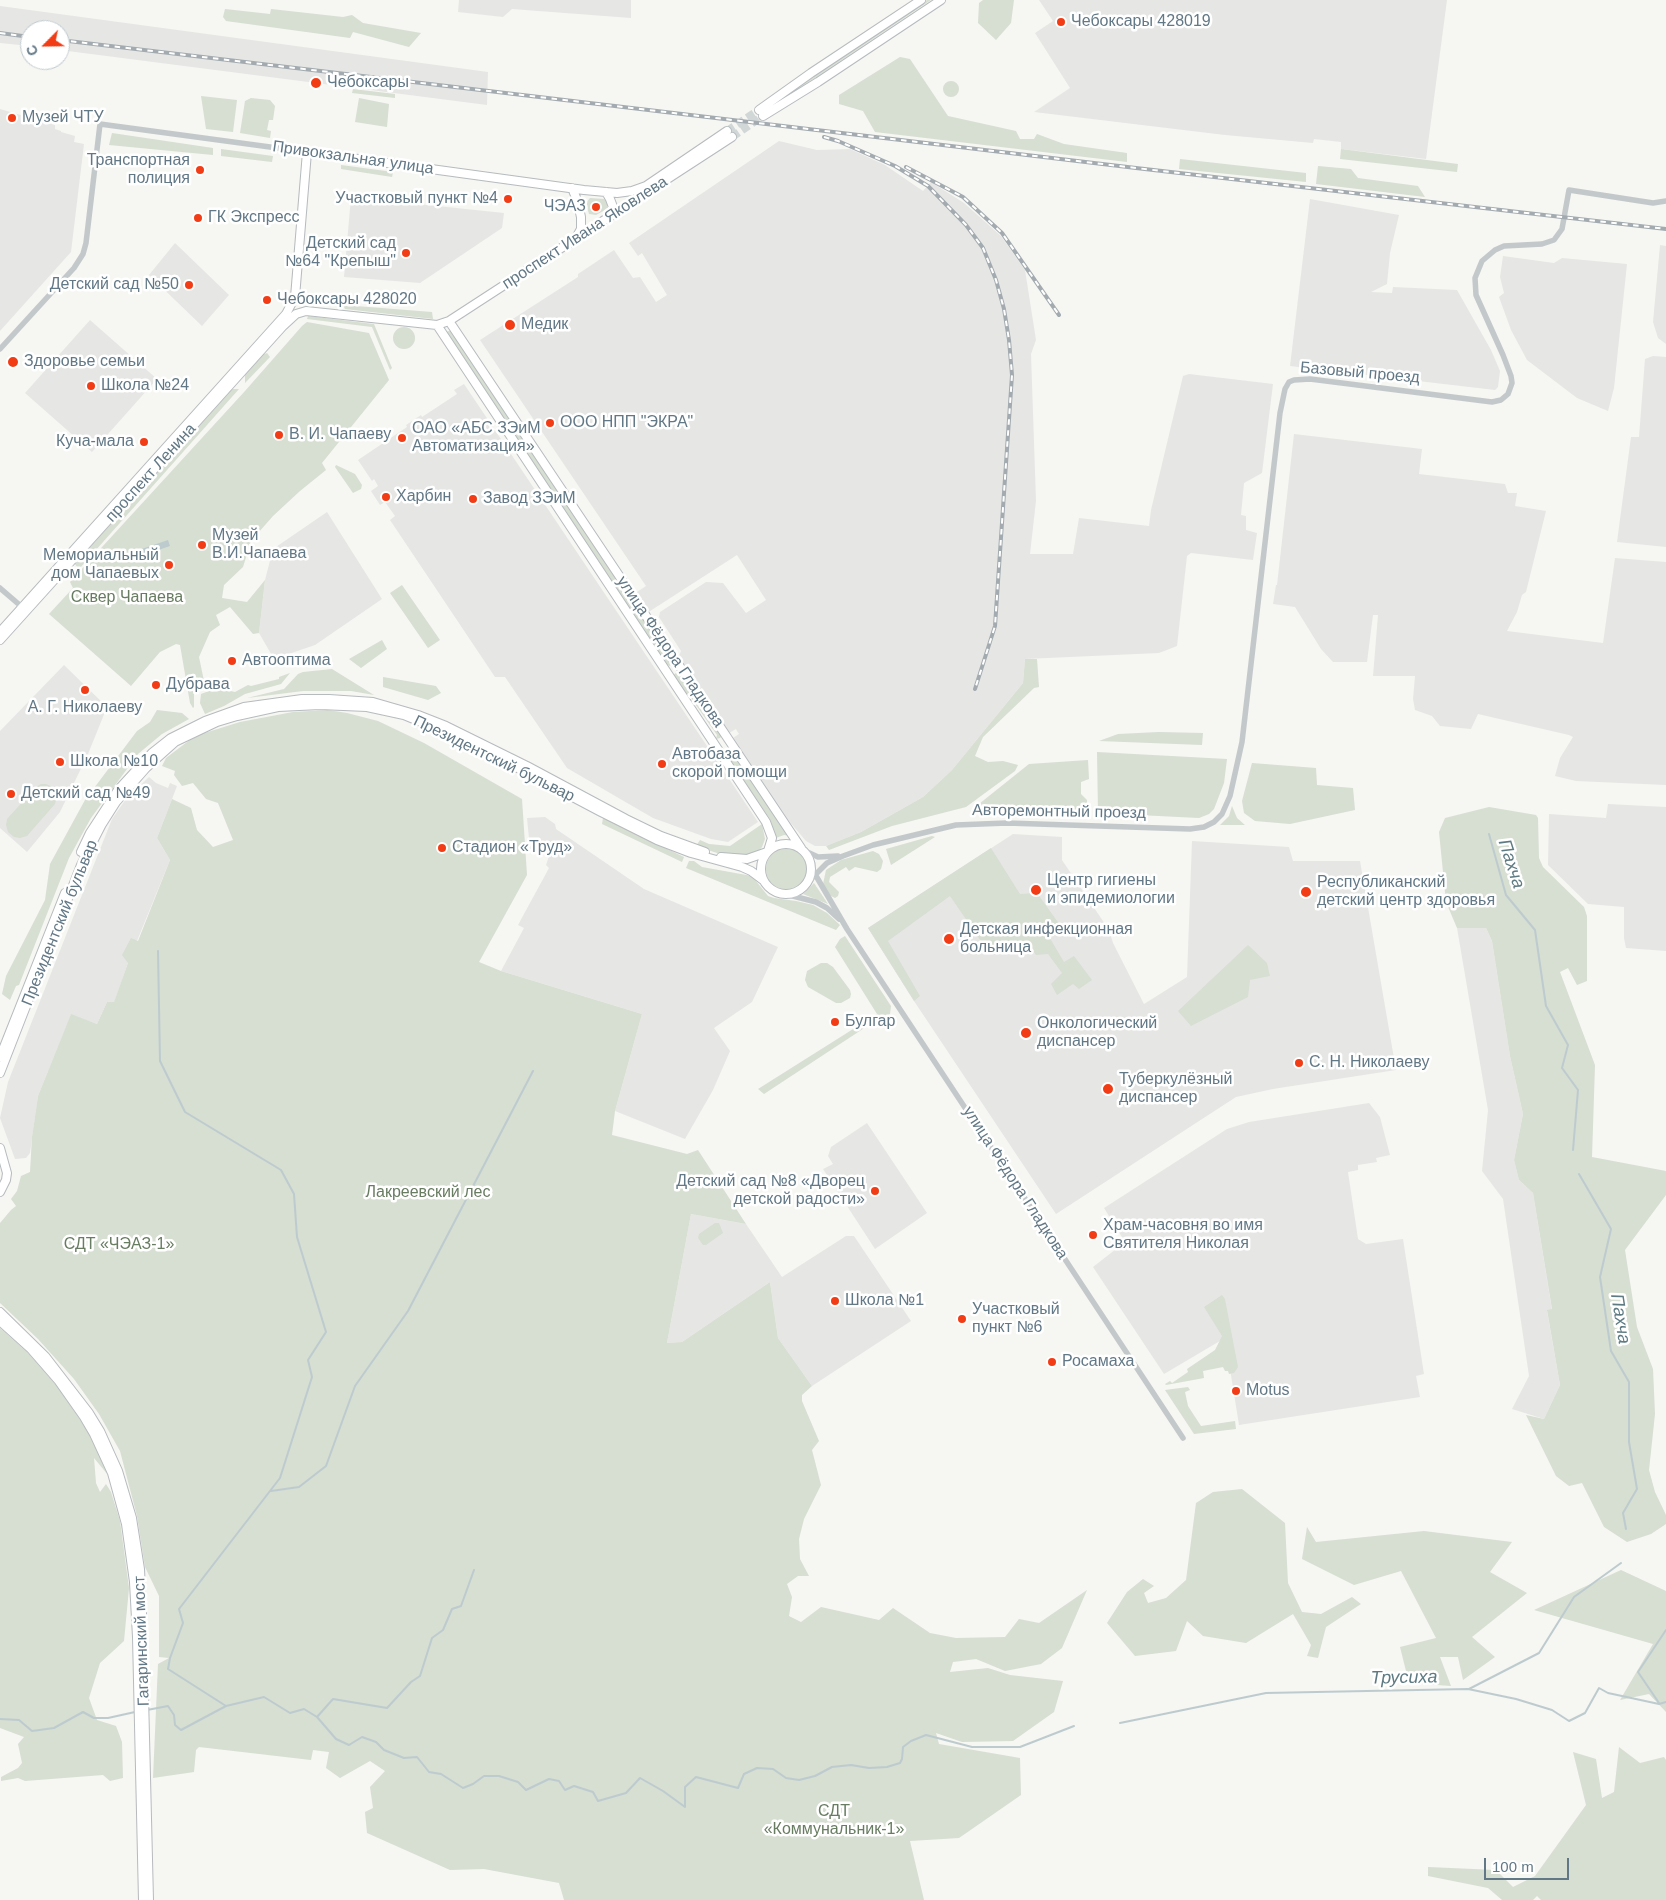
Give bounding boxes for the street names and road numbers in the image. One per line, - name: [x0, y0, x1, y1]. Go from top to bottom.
- street label: Привокзальная улица: [271, 137, 435, 179]
- street label: проспект Ивана Яковлева: [499, 172, 671, 294]
- street label: Базовый проезд: [1299, 358, 1421, 388]
- street label: проспект Ленина: [102, 420, 200, 526]
- street label: улица Фёдора Гладкова: [612, 573, 728, 731]
- street label: Президентский бульвар: [410, 712, 578, 806]
- street label: Авторемонтный проезд: [972, 801, 1146, 823]
- street label: Президентский бульвар: [18, 837, 102, 1009]
- street label: улица Фёдора Гладкова: [958, 1103, 1072, 1263]
- street label: Гагаринский мост: [130, 1576, 154, 1706]

